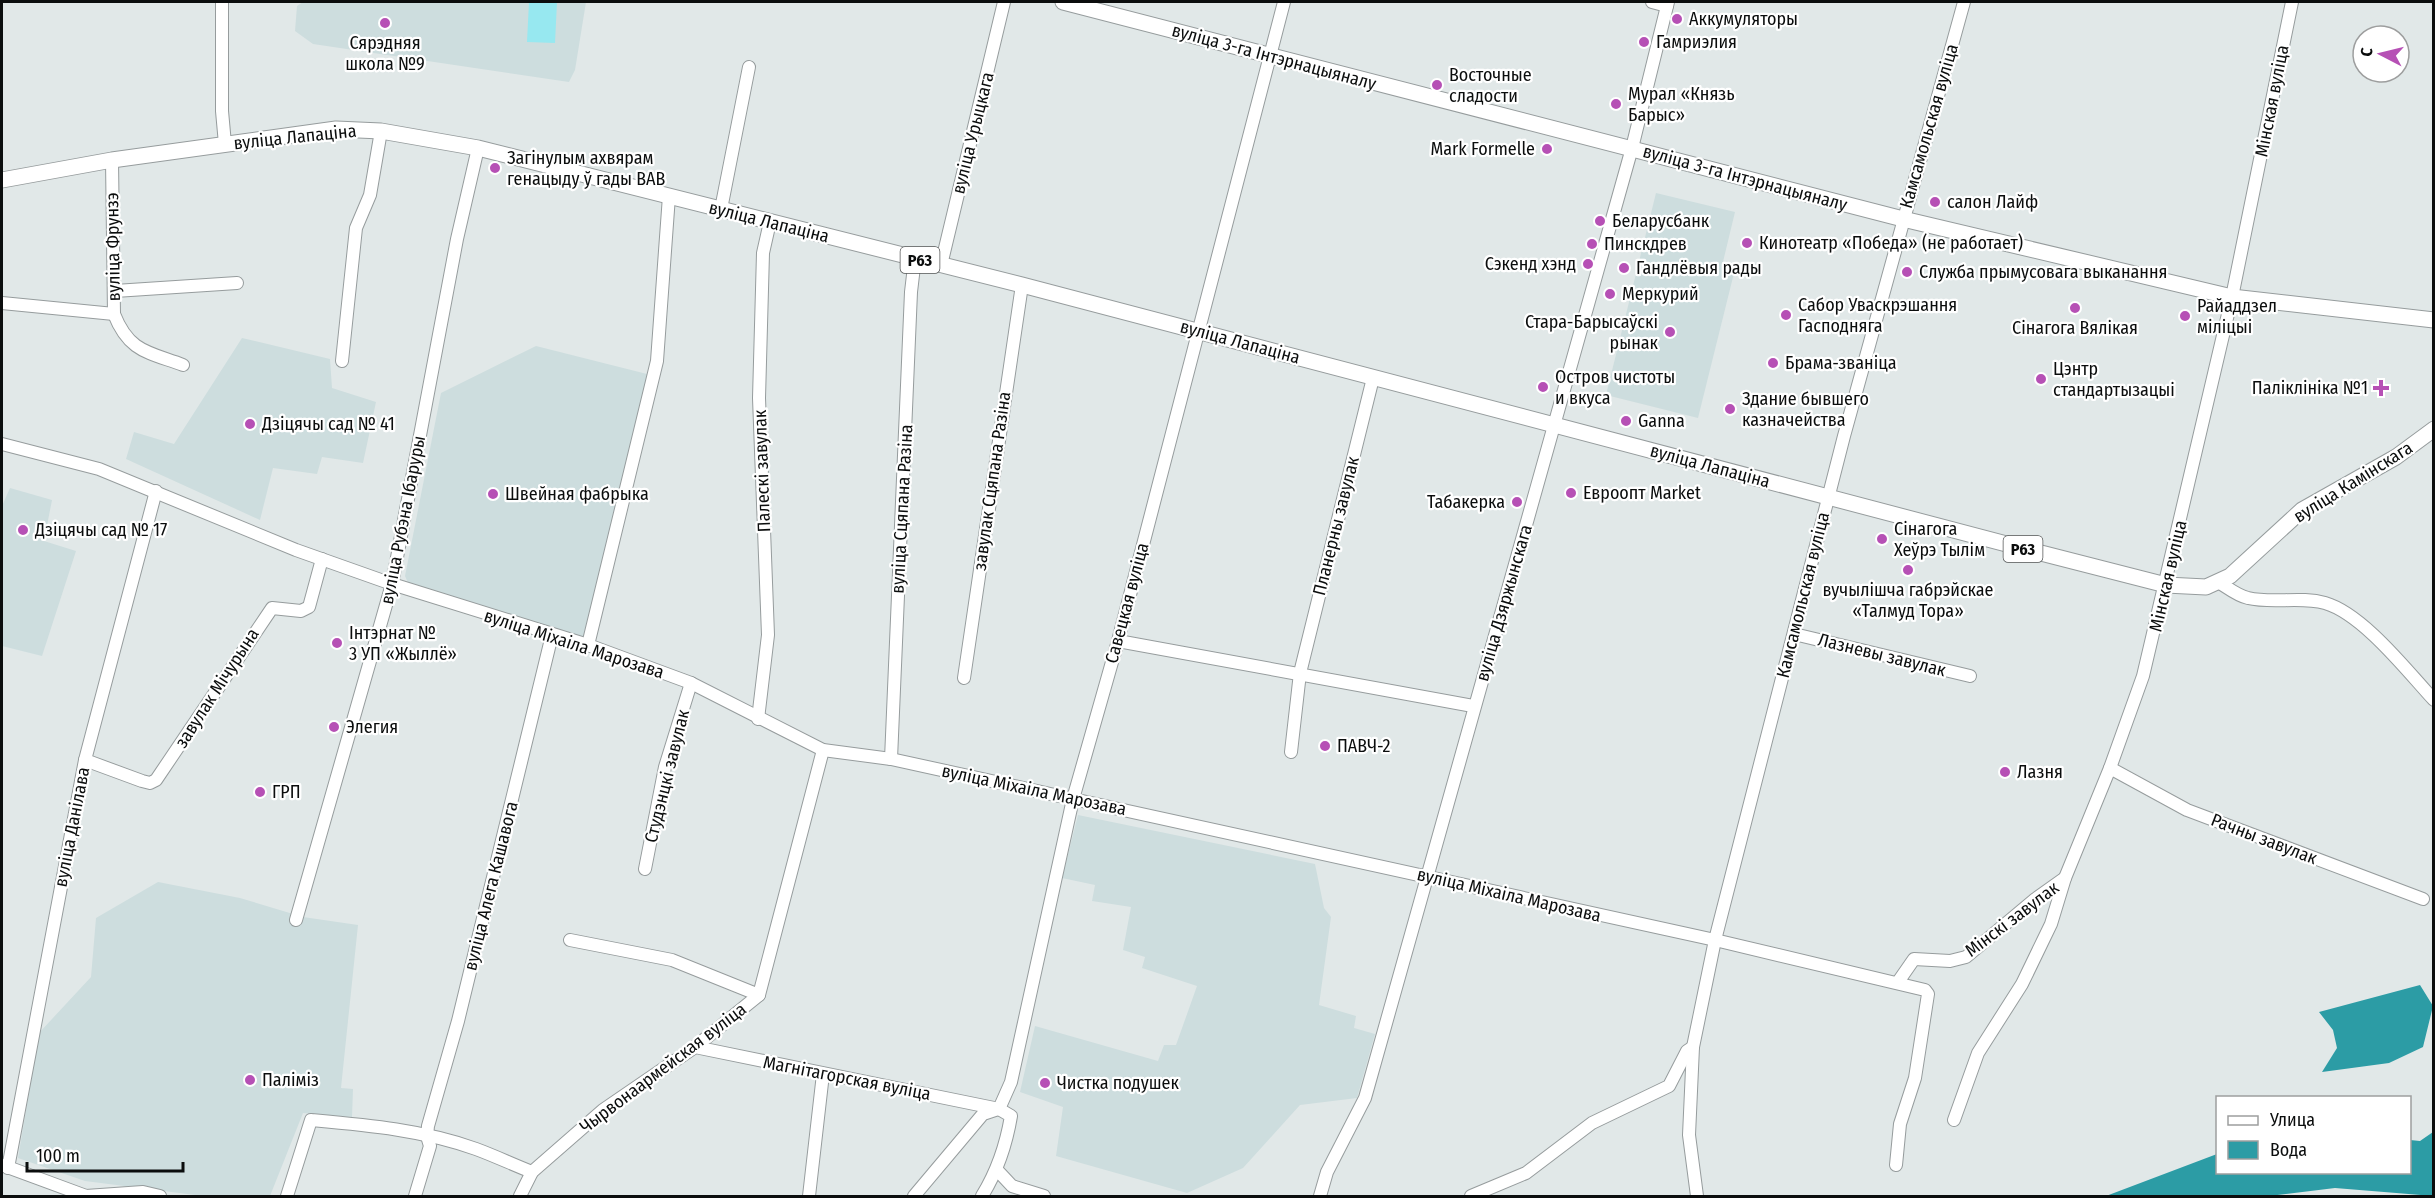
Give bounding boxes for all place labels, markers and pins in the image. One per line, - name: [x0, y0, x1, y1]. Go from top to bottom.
- place label: Аккумуляторы: [1689, 8, 1798, 30]
- marker: Аккумуляторы: [1670, 12, 1684, 26]
- marker: Сярэдняя школа №9: [378, 16, 392, 30]
- place label: Гамриэлия: [1656, 31, 1737, 53]
- place label: Сярэдняя школа №9: [345, 32, 425, 75]
- marker: Гамриэлия: [1637, 35, 1651, 49]
- place label: Восточные сладости: [1449, 64, 1532, 107]
- marker: Восточные сладости: [1430, 78, 1444, 92]
- place label: Мурал «Князь Барыс»: [1628, 83, 1735, 126]
- marker: Мурал «Князь Барыс»: [1609, 97, 1623, 111]
- place label: Mark Formelle: [1430, 138, 1535, 160]
- marker: Mark Formelle: [1540, 142, 1554, 156]
- place label: Загінулым ахвярам генацыду ў гады ВАВ: [507, 147, 666, 190]
- marker: Загінулым ахвярам генацыду ў гады ВАВ: [488, 161, 502, 175]
- place label: салон Лайф: [1947, 191, 2038, 213]
- marker: салон Лайф: [1928, 195, 1942, 209]
- place label: Беларусбанк: [1612, 210, 1710, 232]
- marker: Беларусбанк: [1593, 214, 1607, 228]
- place label: Кинотеатр «Победа» (не работает): [1759, 232, 2023, 254]
- place label: Пинскдрев: [1604, 233, 1687, 255]
- marker: Кинотеатр «Победа» (не работает): [1740, 236, 1754, 250]
- marker: Пинскдрев: [1585, 237, 1599, 251]
- place label: Сэкенд хэнд: [1485, 253, 1576, 275]
- marker: Сэкенд хэнд: [1581, 257, 1595, 271]
- place label: Гандлёвыя рады: [1636, 257, 1762, 279]
- marker: Гандлёвыя рады: [1617, 261, 1631, 275]
- place label: Служба прымусовага выканання: [1919, 261, 2167, 283]
- marker: Служба прымусовага выканання: [1900, 265, 1914, 279]
- place label: Меркурий: [1622, 283, 1699, 305]
- marker: Меркурий: [1603, 287, 1617, 301]
- place label: Сабор Уваскрэшання Гасподняга: [1798, 294, 1957, 337]
- place label: Райаддзел міліцыі: [2197, 295, 2277, 338]
- marker: Сінагога Вялікая: [2068, 301, 2082, 315]
- marker: Сабор Уваскрэшання Гасподняга: [1779, 308, 1793, 322]
- marker: Райаддзел міліцыі: [2178, 309, 2192, 323]
- place label: Стара-Барысаўскі рынак: [1525, 311, 1659, 354]
- place label: Сінагога Вялікая: [2012, 317, 2138, 339]
- marker: Стара-Барысаўскі рынак: [1663, 325, 1677, 339]
- place label: Брама-званіца: [1785, 352, 1897, 374]
- marker: Брама-званіца: [1766, 356, 1780, 370]
- place label: Цэнтр стандартызацыі: [2053, 358, 2175, 401]
- place label: Остров чистоты и вкуса: [1555, 366, 1675, 409]
- marker: Цэнтр стандартызацыі: [2034, 372, 2048, 386]
- place label: Паліклініка №1: [2252, 377, 2368, 399]
- marker: Паліклініка №1: [2372, 379, 2390, 397]
- marker: Остров чистоты и вкуса: [1536, 380, 1550, 394]
- place label: Здание бывшего казначейства: [1742, 388, 1869, 431]
- marker: Здание бывшего казначейства: [1723, 402, 1737, 416]
- place label: Ganna: [1638, 410, 1685, 432]
- place label: Дзіцячы сад № 41: [261, 413, 395, 435]
- marker: Ganna: [1619, 414, 1633, 428]
- marker: Дзіцячы сад № 41: [243, 417, 257, 431]
- place label: Евроопт Market: [1583, 482, 1701, 504]
- place label: Швейная фабрыка: [505, 483, 649, 505]
- marker: Евроопт Market: [1564, 486, 1578, 500]
- marker: Швейная фабрыка: [486, 487, 500, 501]
- place label: Табакерка: [1427, 491, 1505, 513]
- marker: Табакерка: [1510, 495, 1524, 509]
- place label: Сінагога Хеўрэ Тылім: [1894, 518, 1985, 561]
- place label: Дзіцячы сад № 17: [34, 519, 167, 541]
- marker: Дзіцячы сад № 17: [16, 523, 30, 537]
- marker: Сінагога Хеўрэ Тылім: [1875, 532, 1889, 546]
- marker: вучылішча габрэйскае «Талмуд Тора»: [1901, 563, 1915, 577]
- place label: вучылішча габрэйскае «Талмуд Тора»: [1823, 579, 1994, 622]
- place label: Інтэрнат № 3 УП «Жыллё»: [349, 622, 457, 665]
- marker: Інтэрнат № 3 УП «Жыллё»: [330, 636, 344, 650]
- place label: Элегия: [346, 716, 398, 738]
- marker: Элегия: [327, 720, 341, 734]
- place label: ПАВЧ-2: [1337, 735, 1391, 757]
- marker: ПАВЧ-2: [1318, 739, 1332, 753]
- place label: Лазня: [2017, 761, 2063, 783]
- marker: Лазня: [1998, 765, 2012, 779]
- place label: ГРП: [272, 781, 301, 803]
- marker: ГРП: [253, 785, 267, 799]
- place label: Паліміз: [262, 1069, 319, 1091]
- place label: Чистка подушек: [1057, 1072, 1179, 1094]
- marker: Паліміз: [243, 1073, 257, 1087]
- marker: Чистка подушек: [1038, 1076, 1052, 1090]

